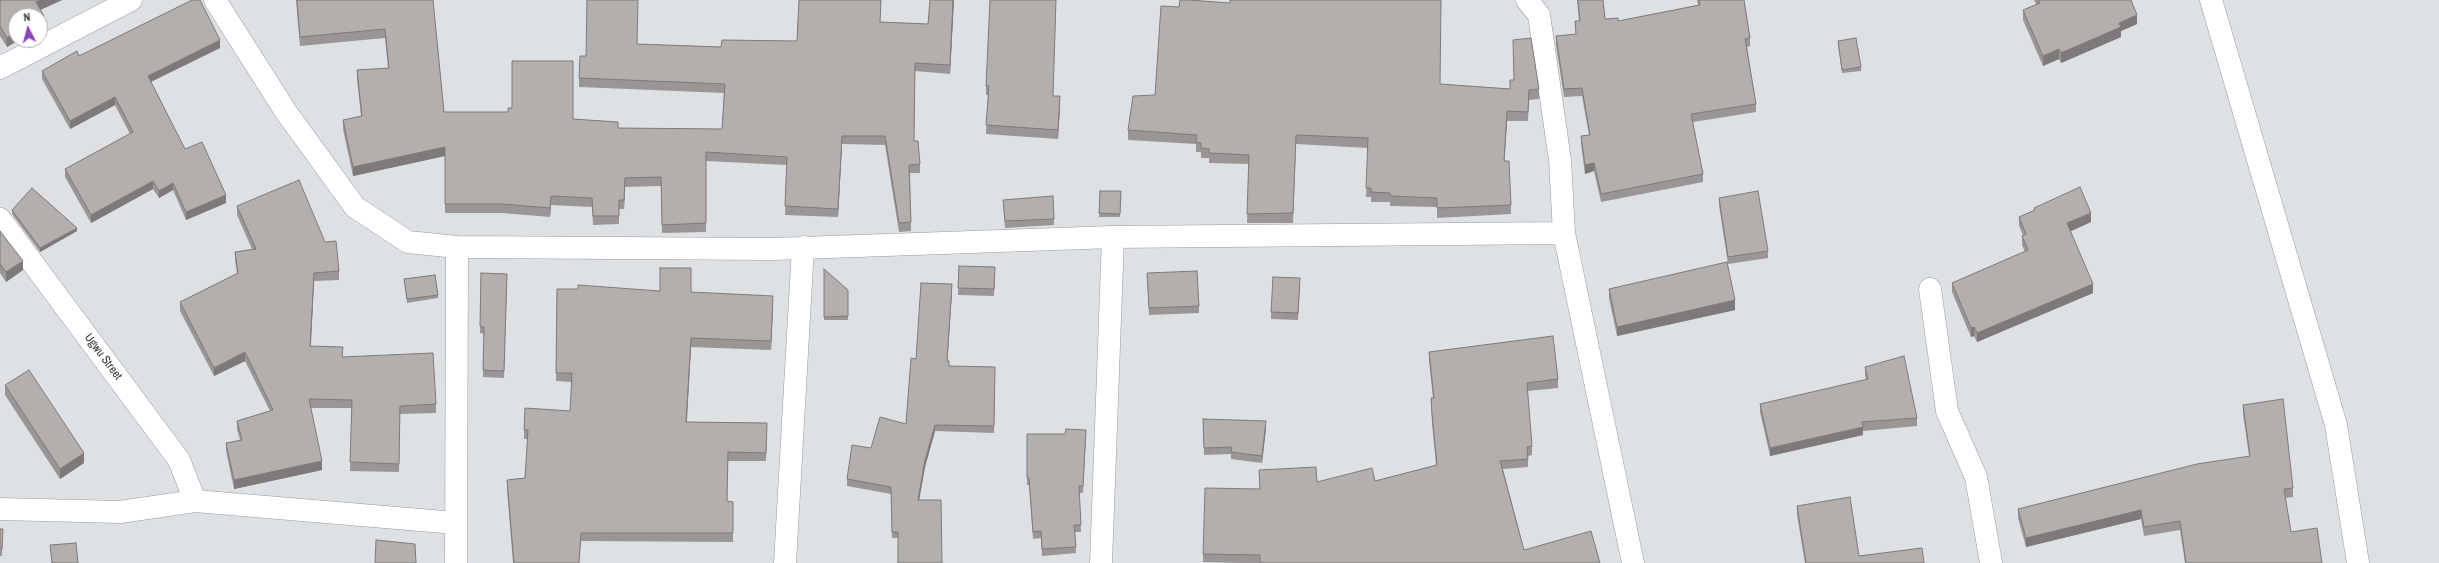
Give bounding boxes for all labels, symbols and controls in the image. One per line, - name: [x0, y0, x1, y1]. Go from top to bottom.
- north arrow: [8, 8, 48, 48]
- text: N: [23, 10, 31, 24]
- street label: Ugwu Street: [81, 331, 125, 383]

